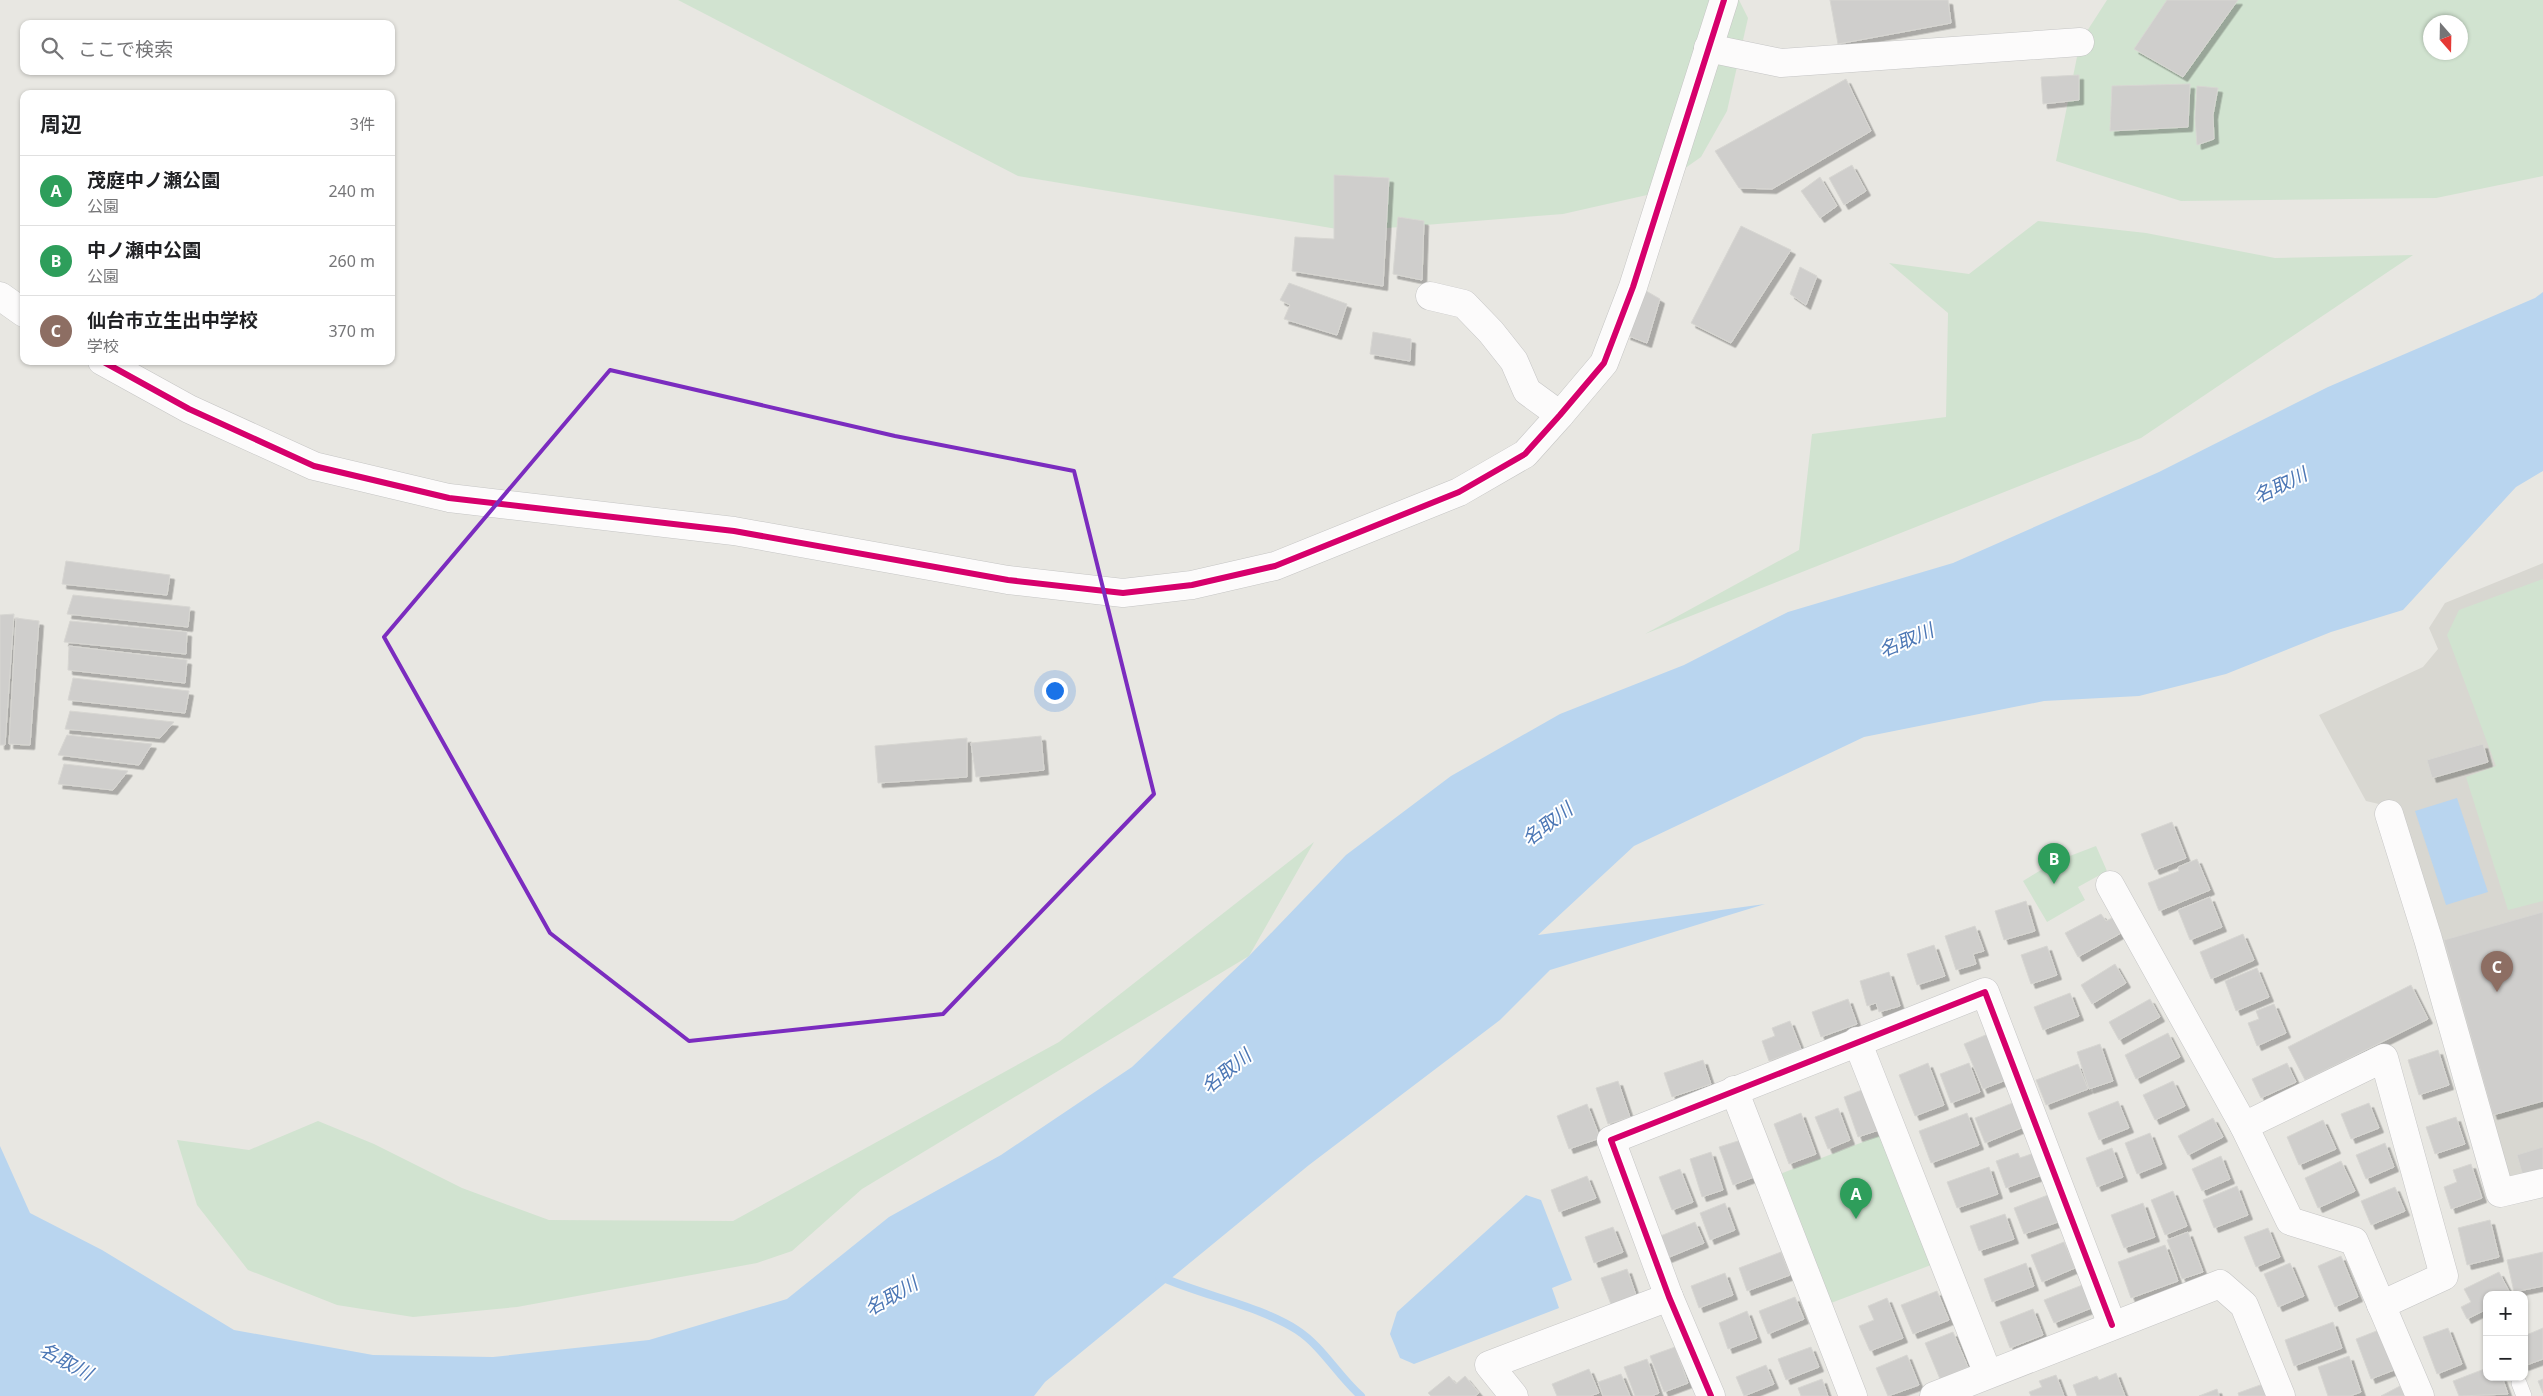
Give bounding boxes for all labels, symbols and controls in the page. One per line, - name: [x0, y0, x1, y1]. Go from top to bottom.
- north arrow: [2423, 15, 2468, 60]
- search box: [20, 20, 395, 75]
- icon: search: [38, 34, 66, 62]
- text: ここで検索: [78, 36, 173, 62]
- text: 周辺: [40, 110, 82, 138]
- text: 3件: [350, 113, 375, 135]
- text: 茂庭中ノ瀬公園: [87, 167, 220, 193]
- text: A: [50, 180, 62, 202]
- text: 240 m: [328, 180, 375, 202]
- text: 公園: [87, 195, 119, 217]
- text: 中ノ瀬中公園: [87, 237, 201, 263]
- text: B: [51, 250, 61, 272]
- text: 260 m: [328, 250, 375, 272]
- text: 公園: [87, 265, 119, 287]
- text: 仙台市立生出中学校: [87, 307, 258, 333]
- text: C: [51, 320, 61, 342]
- text: 370 m: [328, 320, 375, 342]
- text: 学校: [87, 335, 119, 357]
- water label: 名取川: [2249, 460, 2313, 509]
- water label: 名取川: [1875, 616, 1939, 663]
- your location: [1042, 678, 1068, 704]
- water label: 名取川: [1516, 795, 1579, 852]
- pin: B: [2038, 843, 2070, 884]
- pin: C: [2481, 951, 2513, 992]
- water label: 名取川: [1196, 1042, 1258, 1099]
- pin: A: [1840, 1178, 1872, 1219]
- water label: 名取川: [860, 1269, 924, 1322]
- map controls: [2483, 1291, 2528, 1381]
- button: +: [2483, 1291, 2528, 1336]
- water label: 名取川: [35, 1336, 99, 1387]
- button: −: [2483, 1336, 2528, 1381]

